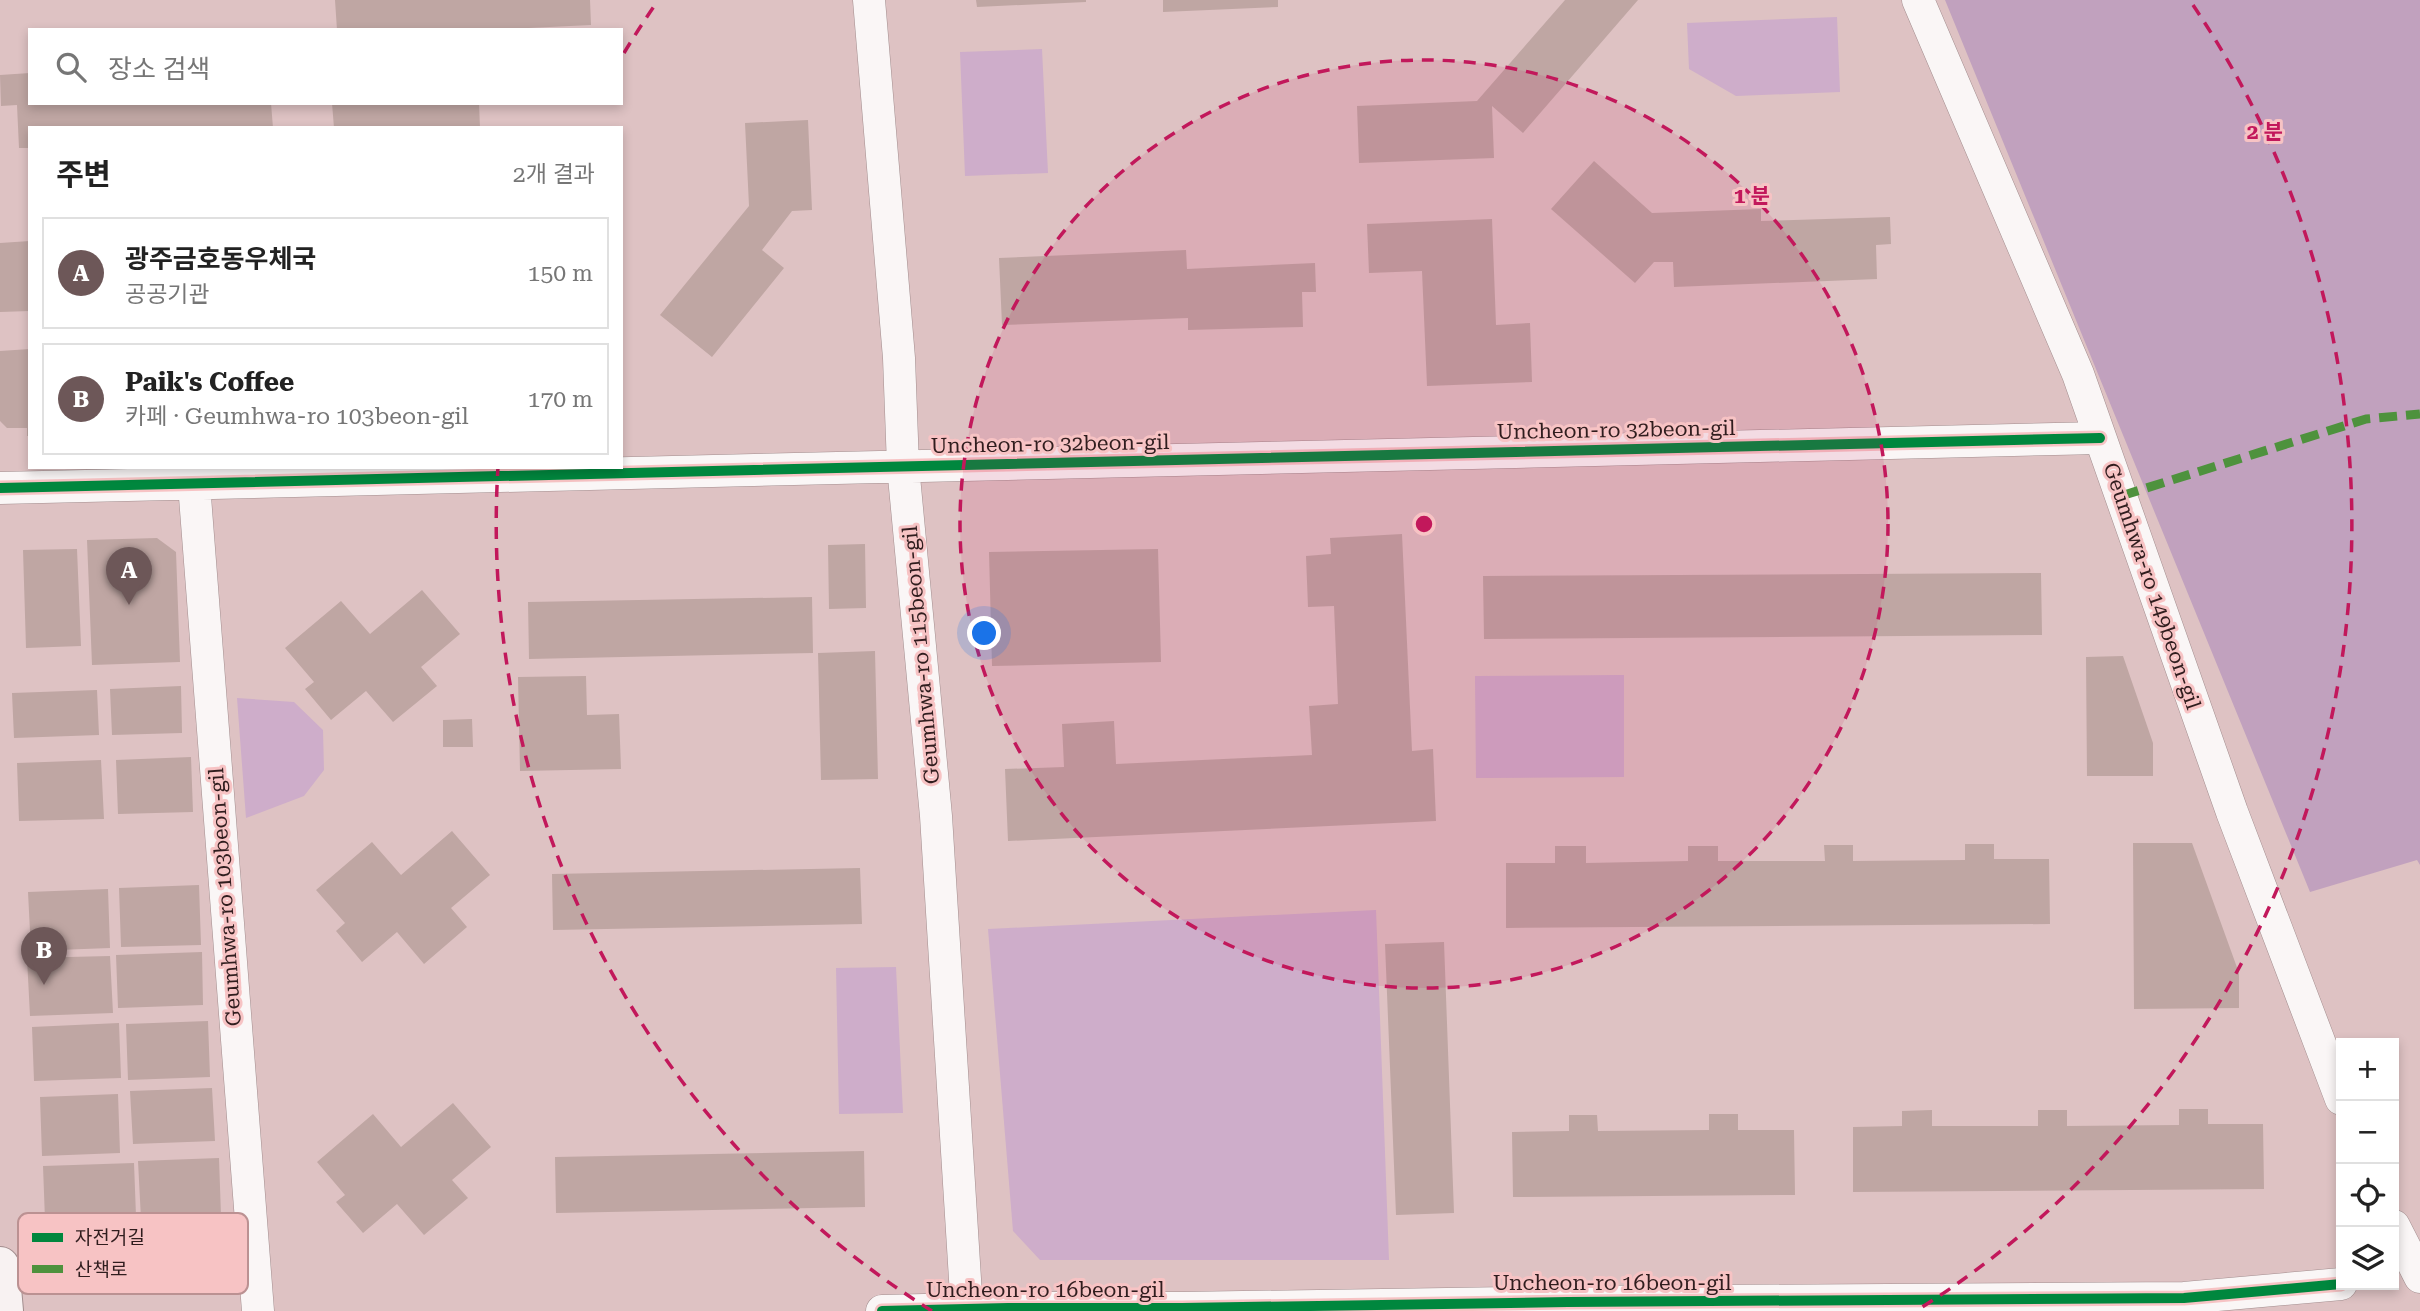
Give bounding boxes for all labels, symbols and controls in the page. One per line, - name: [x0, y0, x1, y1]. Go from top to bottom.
- search box: [28, 28, 623, 105]
- icon: search: [52, 48, 90, 86]
- text: 장소 검색: [108, 54, 210, 84]
- text: 2 분: [2247, 120, 2283, 144]
- text: 주변: [56, 157, 111, 192]
- text: 2개 결과: [513, 161, 595, 188]
- text: 1 분: [1734, 184, 1770, 208]
- text: 광주금호동우체국: [125, 244, 316, 274]
- text: A: [73, 260, 89, 287]
- text: 150 m: [528, 260, 593, 287]
- text: 공공기관: [125, 281, 210, 308]
- text: Paik's Coffee: [125, 367, 294, 397]
- text: B: [73, 386, 89, 413]
- text: 170 m: [528, 386, 593, 413]
- text: 카페 · Geumhwa-ro 103beon-gil: [125, 403, 469, 430]
- street label: Uncheon-ro 32beon-gil: [1496, 416, 1736, 444]
- street label: Uncheon-ro 32beon-gil: [930, 430, 1170, 458]
- street label: Geumhwa-ro 149beon-gil: [2098, 460, 2206, 713]
- centre of rings: [1412, 512, 1436, 536]
- street label: Geumhwa-ro 115beon-gil: [898, 524, 944, 785]
- pin: A: [106, 547, 152, 605]
- your location: [967, 616, 1001, 650]
- street label: Geumhwa-ro 103beon-gil: [204, 766, 246, 1027]
- pin: B: [21, 927, 67, 985]
- map controls: [2336, 1038, 2399, 1290]
- button: +: [2336, 1038, 2399, 1101]
- button: −: [2336, 1101, 2399, 1164]
- button: locate: [2336, 1164, 2399, 1227]
- legend: [18, 1213, 248, 1294]
- text: 자전거길: [75, 1226, 145, 1249]
- button: layers: [2336, 1227, 2399, 1290]
- text: 산책로: [75, 1258, 127, 1281]
- street label: Uncheon-ro 16beon-gil: [1493, 1271, 1732, 1295]
- street label: Uncheon-ro 16beon-gil: [926, 1278, 1165, 1302]

